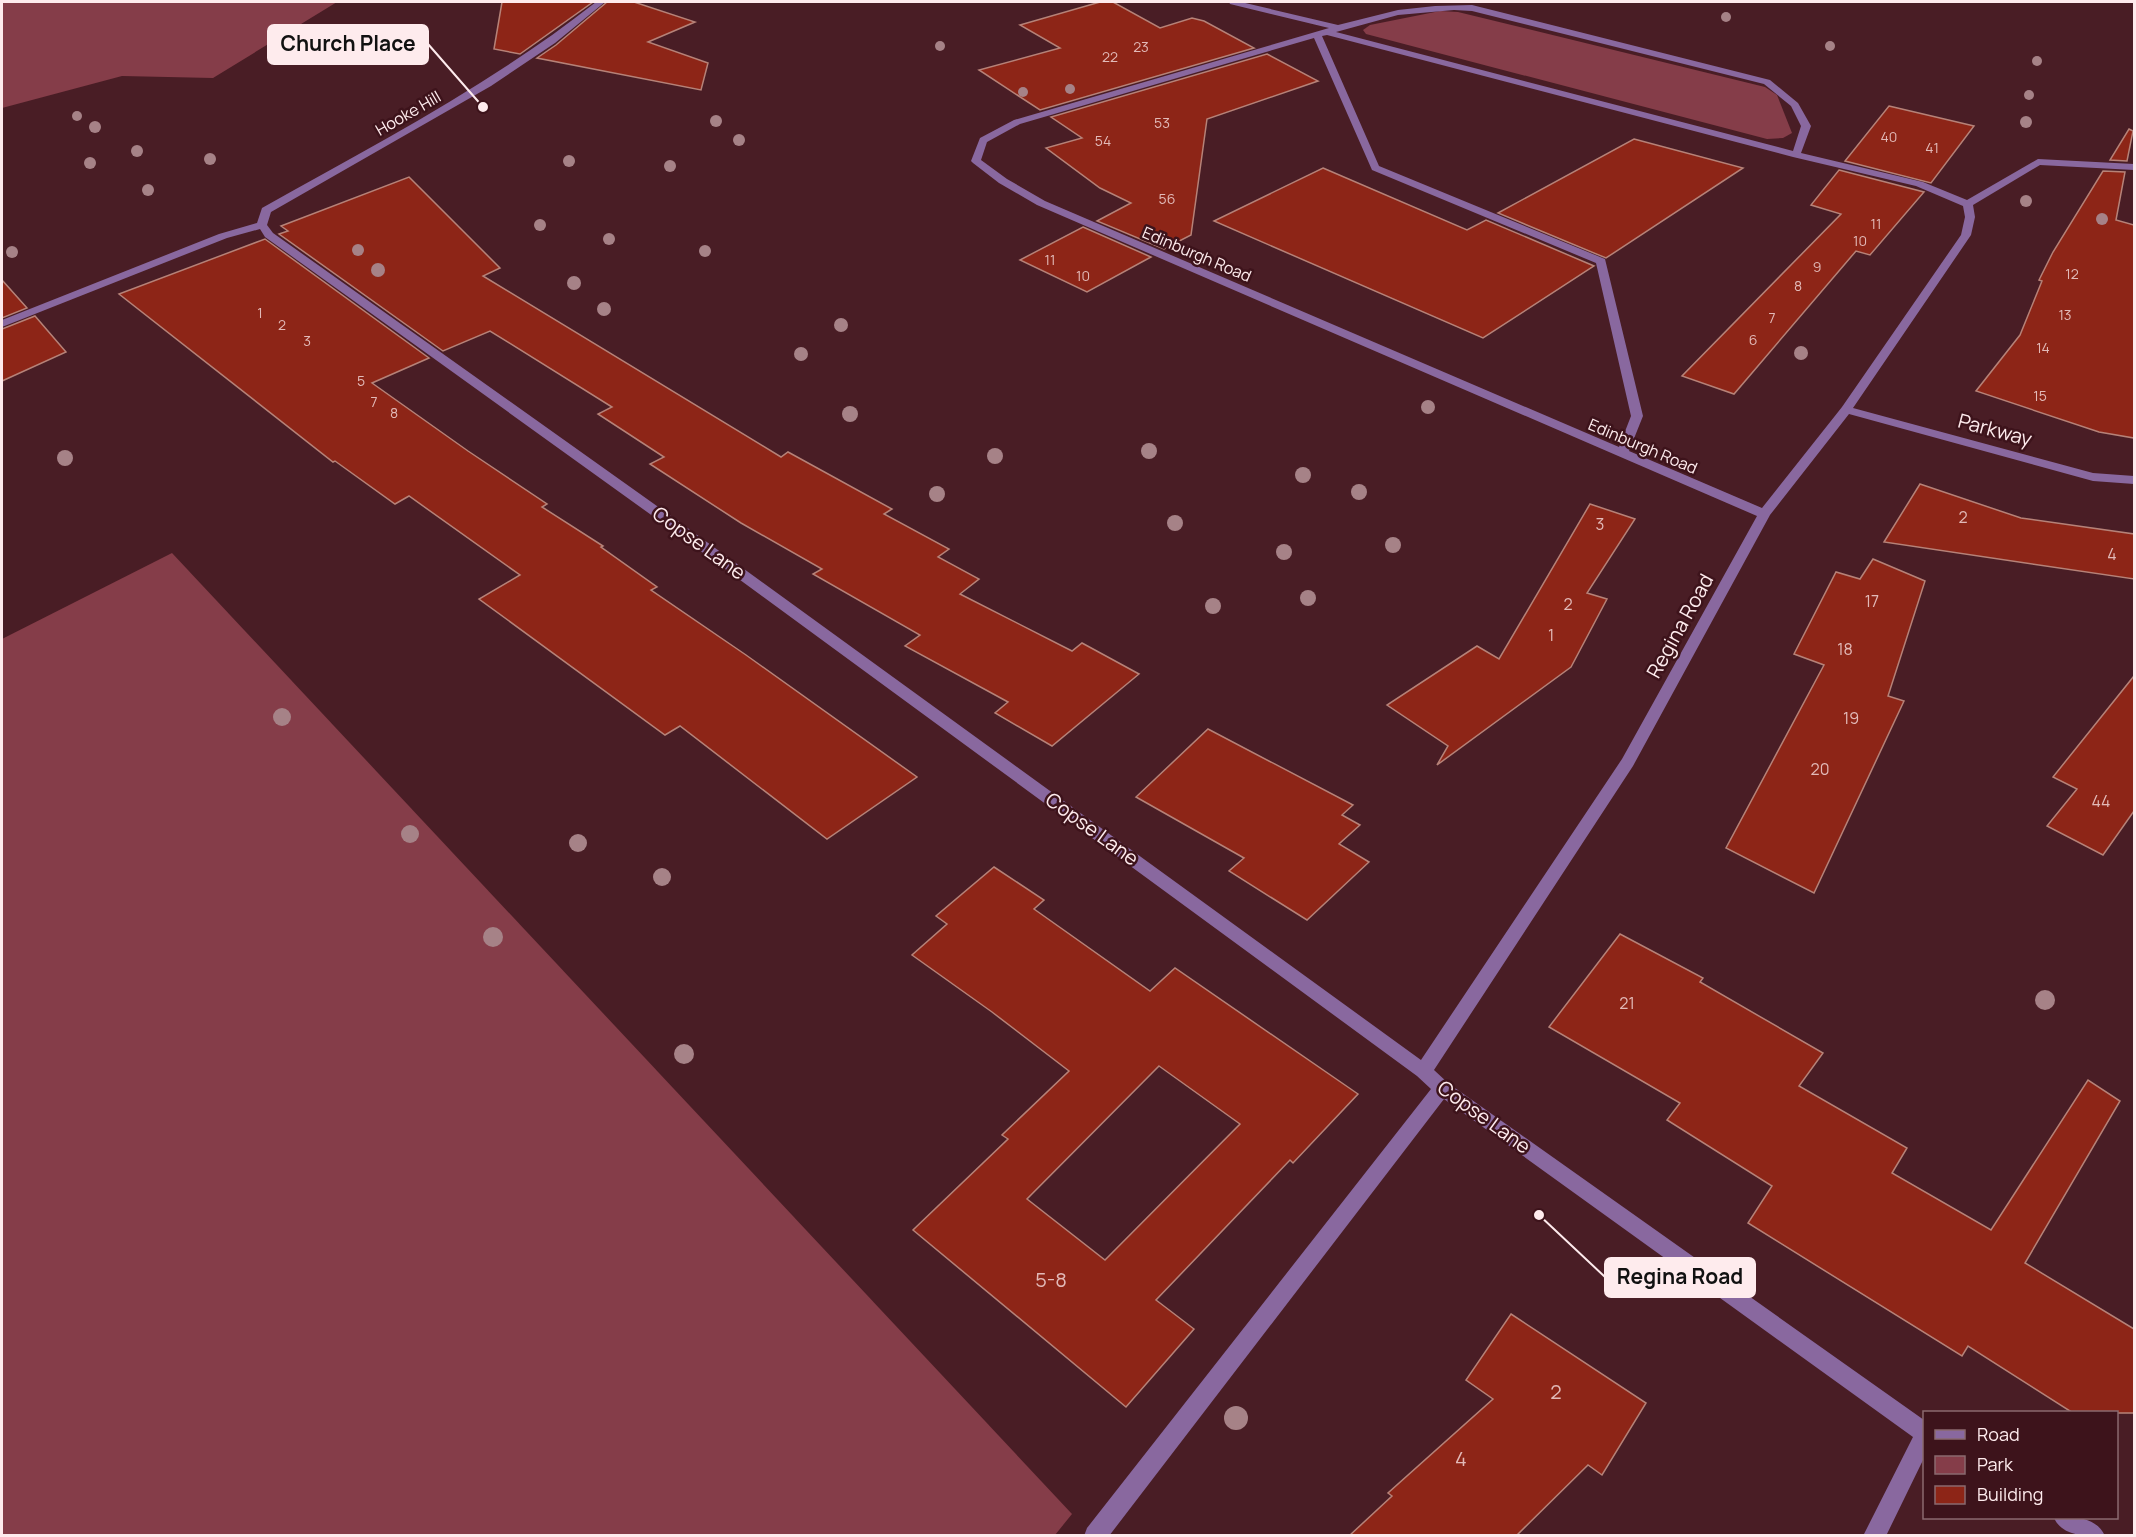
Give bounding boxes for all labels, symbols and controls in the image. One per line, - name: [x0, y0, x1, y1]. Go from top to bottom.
- callout: Church Place: [268, 25, 428, 64]
- text: Church Place: [280, 29, 416, 57]
- house number: 23: [1133, 37, 1149, 56]
- house number: 22: [1102, 47, 1118, 66]
- street label: Hooke Hill: [371, 85, 445, 141]
- house number: 53: [1154, 113, 1170, 132]
- house number: 40: [1881, 127, 1897, 146]
- house number: 54: [1095, 131, 1111, 150]
- house number: 41: [1925, 138, 1939, 157]
- house number: 56: [1159, 189, 1175, 208]
- house number: 11: [1871, 214, 1881, 233]
- street label: Edinburgh Road: [1139, 221, 1255, 287]
- house number: 10: [1853, 231, 1867, 250]
- house number: 11: [1045, 250, 1055, 269]
- house number: 9: [1813, 257, 1821, 276]
- house number: 12: [2065, 264, 2079, 283]
- house number: 10: [1076, 266, 1090, 285]
- house number: 8: [1794, 276, 1802, 295]
- house number: 1: [257, 303, 263, 322]
- house number: 13: [2058, 305, 2072, 324]
- house number: 7: [1768, 308, 1776, 327]
- house number: 2: [278, 315, 286, 334]
- house number: 6: [1749, 330, 1757, 349]
- house number: 3: [303, 331, 311, 350]
- house number: 14: [2036, 338, 2050, 357]
- house number: 5: [357, 371, 365, 390]
- house number: 15: [2033, 386, 2047, 405]
- house number: 7: [370, 392, 378, 411]
- house number: 8: [390, 403, 398, 422]
- street label: Parkway: [1955, 407, 2036, 452]
- street label: Edinburgh Road: [1585, 413, 1701, 479]
- street label: Copse Lane: [647, 500, 751, 586]
- house number: 2: [1958, 506, 1968, 528]
- house number: 3: [1596, 513, 1604, 535]
- house number: 4: [2107, 543, 2117, 565]
- street label: Regina Road: [1640, 569, 1719, 683]
- house number: 17: [1865, 590, 1879, 612]
- house number: 2: [1563, 593, 1573, 615]
- house number: 1: [1548, 624, 1554, 646]
- house number: 18: [1837, 638, 1853, 660]
- house number: 19: [1843, 707, 1859, 729]
- house number: 20: [1811, 758, 1829, 780]
- street label: Copse Lane: [1040, 786, 1144, 872]
- house number: 44: [2091, 790, 2111, 812]
- house number: 21: [1619, 992, 1635, 1014]
- street label: Copse Lane: [1432, 1074, 1536, 1160]
- callout: Regina Road: [1605, 1258, 1755, 1297]
- text: Regina Road: [1617, 1262, 1743, 1290]
- house number: 5-8: [1035, 1266, 1067, 1293]
- house number: 2: [1550, 1378, 1562, 1405]
- legend: [1923, 1411, 2118, 1519]
- text: Road: [1977, 1422, 2020, 1446]
- house number: 4: [1455, 1445, 1467, 1472]
- text: Park: [1977, 1452, 2014, 1476]
- text: Building: [1977, 1482, 2043, 1506]

